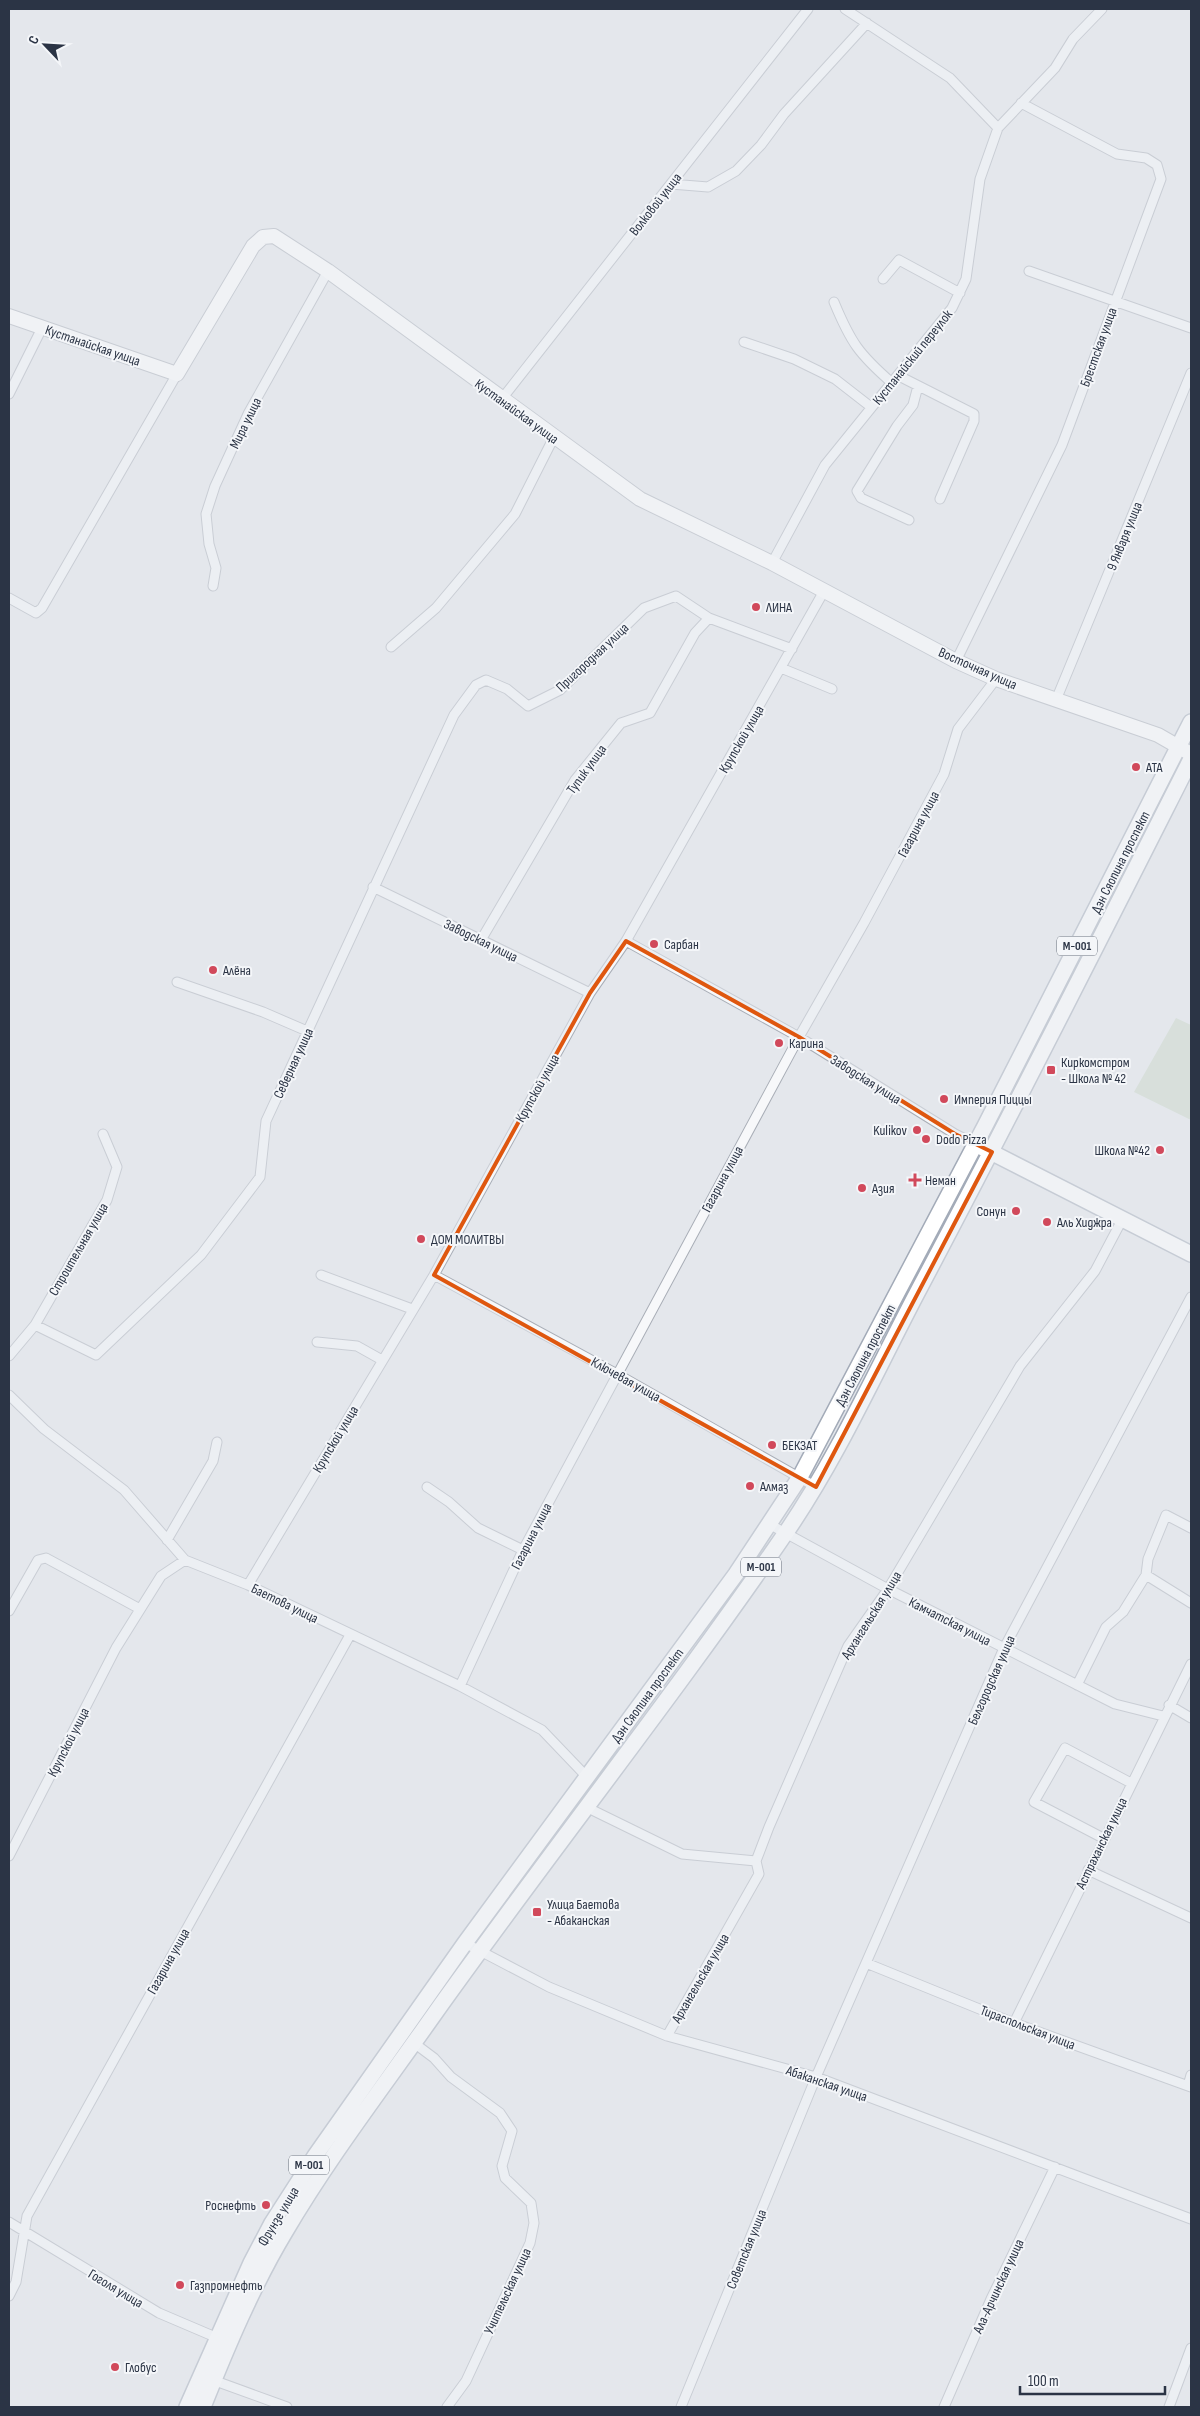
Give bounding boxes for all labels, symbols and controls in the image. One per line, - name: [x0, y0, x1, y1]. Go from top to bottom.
- north arrow: [20, 20, 70, 70]
- text: С: [24, 33, 43, 47]
- street label: Волковой улица: [626, 170, 685, 239]
- street label: Брестская улица: [1076, 305, 1121, 389]
- street label: Кустанайский переулок: [869, 306, 956, 408]
- street label: Кустанайская улица: [43, 321, 143, 370]
- street label: Кустанайская улица: [471, 375, 562, 448]
- street label: Мира улица: [226, 395, 265, 452]
- street label: 9 Января улица: [1103, 499, 1146, 573]
- place label: ЛИНА: [765, 599, 793, 616]
- marker: ЛИНА: [750, 601, 762, 613]
- street label: Пригородная улица: [552, 619, 632, 695]
- street label: Восточная улица: [936, 644, 1020, 693]
- street label: Крупской улица: [715, 702, 768, 776]
- street label: Тупик улица: [563, 741, 610, 797]
- place label: АТА: [1145, 759, 1164, 776]
- marker: АТА: [1130, 761, 1142, 773]
- street label: Гагарина улица: [894, 788, 943, 860]
- street label: Дэн Сяопина проспект: [1087, 808, 1154, 916]
- street label: Заводская улица: [441, 915, 521, 966]
- place label: Сарбан: [664, 936, 699, 953]
- road number: M-001: [1057, 936, 1097, 956]
- marker: Сарбан: [648, 938, 660, 950]
- place label: Алёна: [222, 962, 251, 979]
- marker: Алёна: [207, 964, 219, 976]
- street label: Северная улица: [270, 1025, 317, 1101]
- place label: Карина: [789, 1035, 824, 1052]
- marker: Карина: [773, 1037, 785, 1049]
- street label: Крупской улица: [512, 1051, 563, 1125]
- street label: Заводская улица: [827, 1051, 904, 1108]
- place label: Киркомстром - Школа № 42: [1061, 1054, 1130, 1087]
- marker: Киркомстром - Школа № 42: [1045, 1064, 1057, 1076]
- place label: Империя Пиццы: [954, 1091, 1032, 1108]
- marker: Империя Пиццы: [938, 1093, 950, 1105]
- place label: Kulikov: [873, 1122, 908, 1139]
- marker: Kulikov: [911, 1124, 923, 1136]
- place label: Dodo Pizza: [936, 1131, 987, 1148]
- marker: Dodo Pizza: [920, 1133, 932, 1145]
- place label: Школа №42: [1095, 1142, 1150, 1159]
- street label: Гагарина улица: [698, 1143, 747, 1215]
- marker: Школа №42: [1154, 1144, 1166, 1156]
- place label: Неман: [925, 1172, 956, 1189]
- marker: Неман: [909, 1174, 921, 1186]
- place label: Азия: [871, 1180, 894, 1197]
- marker: Азия: [856, 1182, 868, 1194]
- street label: Строительная улица: [45, 1200, 112, 1299]
- place label: Сонун: [976, 1203, 1006, 1220]
- marker: Сонун: [1010, 1205, 1022, 1217]
- place label: Аль Хиджра: [1056, 1214, 1112, 1231]
- marker: Аль Хиджра: [1041, 1216, 1053, 1228]
- place label: ДОМ МОЛИТВЫ: [431, 1231, 504, 1248]
- marker: ДОМ МОЛИТВЫ: [415, 1233, 427, 1245]
- street label: Дэн Сяопина проспект: [832, 1302, 899, 1409]
- street label: Ключевая улица: [588, 1353, 663, 1405]
- street label: Крупской улица: [309, 1403, 362, 1476]
- place label: БЕКЗАТ: [782, 1437, 818, 1454]
- marker: БЕКЗАТ: [766, 1439, 778, 1451]
- place label: Алмаз: [759, 1478, 788, 1495]
- marker: Алмаз: [744, 1480, 756, 1492]
- street label: Гагарина улица: [507, 1500, 555, 1572]
- road number: M-001: [741, 1558, 781, 1576]
- street label: Архангельская улица: [837, 1568, 905, 1663]
- street label: Баетова улица: [248, 1580, 321, 1627]
- street label: Камчатская улица: [906, 1593, 994, 1649]
- street label: Белгородская улица: [964, 1633, 1019, 1728]
- street label: Дэн Сяопина проспект: [607, 1645, 687, 1746]
- street label: Крупской улица: [44, 1705, 93, 1780]
- street label: Астраханская улица: [1072, 1795, 1131, 1893]
- place label: Улица Баетова - Абаканская: [547, 1896, 619, 1929]
- marker: Улица Баетова - Абаканская: [531, 1906, 543, 1918]
- street label: Гагарина улица: [143, 1925, 193, 1997]
- street label: Архангельская улица: [667, 1930, 733, 2027]
- street label: Тираспольская улица: [978, 2002, 1078, 2053]
- street label: Абаканская улица: [783, 2061, 870, 2105]
- road number: M-001: [289, 2156, 329, 2174]
- street label: Фрунзе улица: [254, 2184, 303, 2249]
- place label: Роснефть: [205, 2197, 256, 2214]
- marker: Роснефть: [260, 2199, 272, 2211]
- street label: Советская улица: [723, 2207, 770, 2291]
- street label: Ала-Арчинская улица: [969, 2236, 1028, 2337]
- street label: Учительская улица: [480, 2245, 535, 2337]
- street label: Гоголя улица: [85, 2265, 146, 2311]
- place label: Газпромнефть: [190, 2277, 263, 2294]
- marker: Газпромнефть: [174, 2279, 186, 2291]
- place label: Глобус: [125, 2359, 157, 2376]
- marker: Глобус: [109, 2361, 121, 2373]
- scale bar: [1020, 2364, 1165, 2396]
- text: 100 m: [1028, 2372, 1059, 2391]

